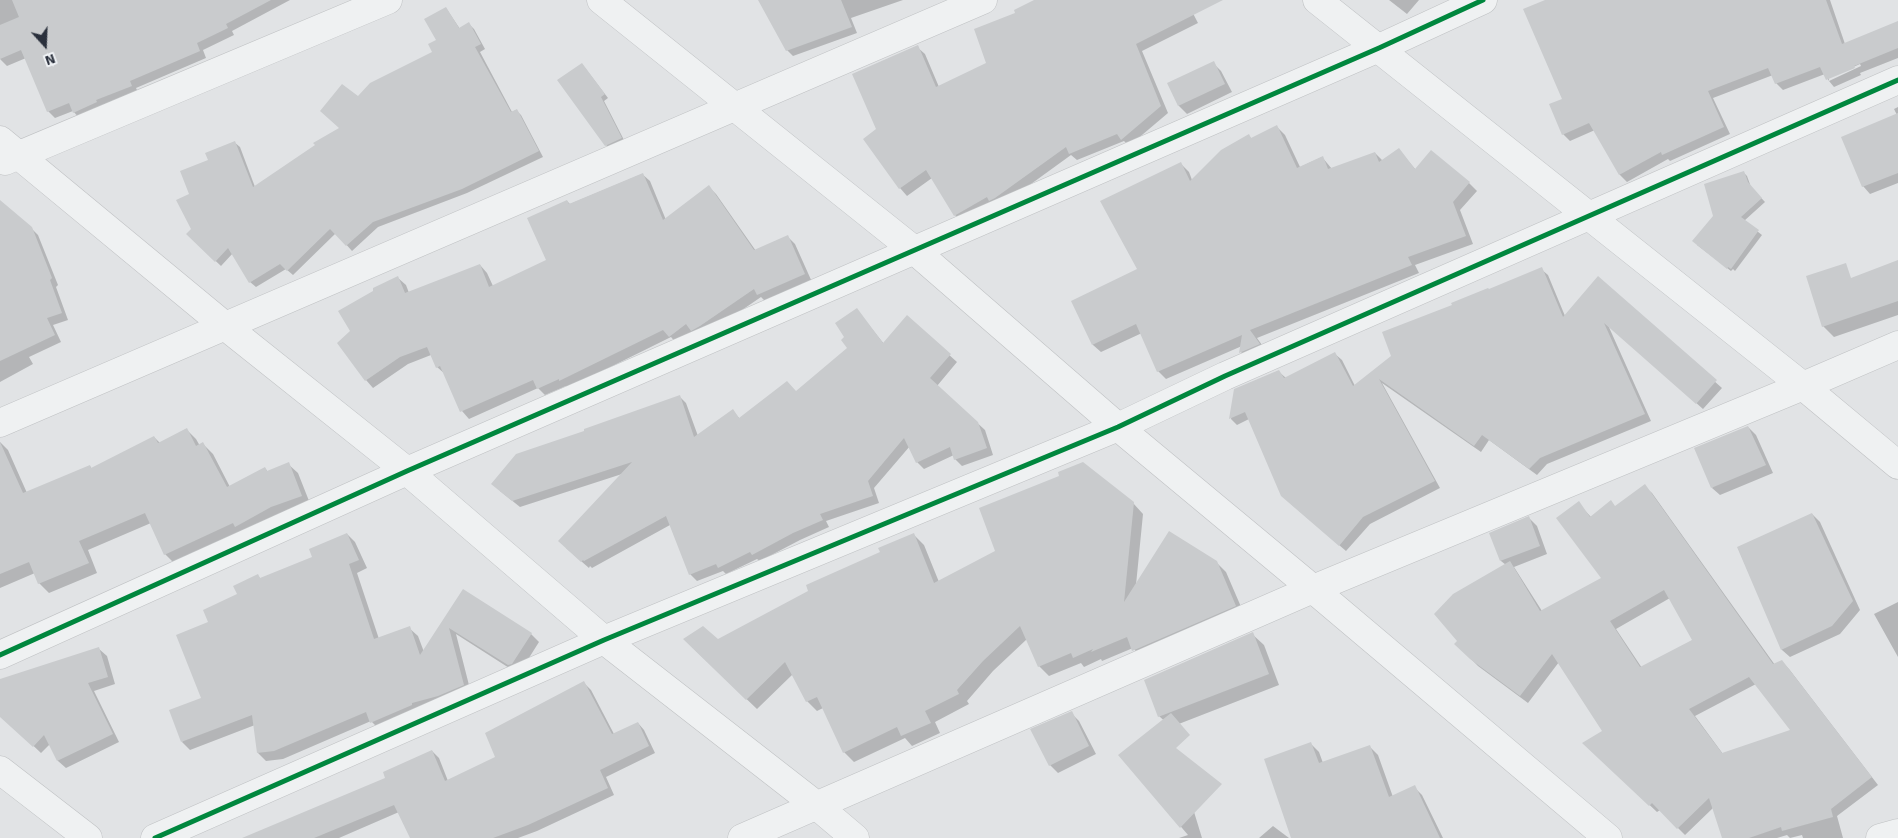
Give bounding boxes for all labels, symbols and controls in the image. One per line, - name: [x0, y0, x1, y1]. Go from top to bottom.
- north arrow: [20, 20, 70, 70]
- text: N: [43, 50, 58, 69]

